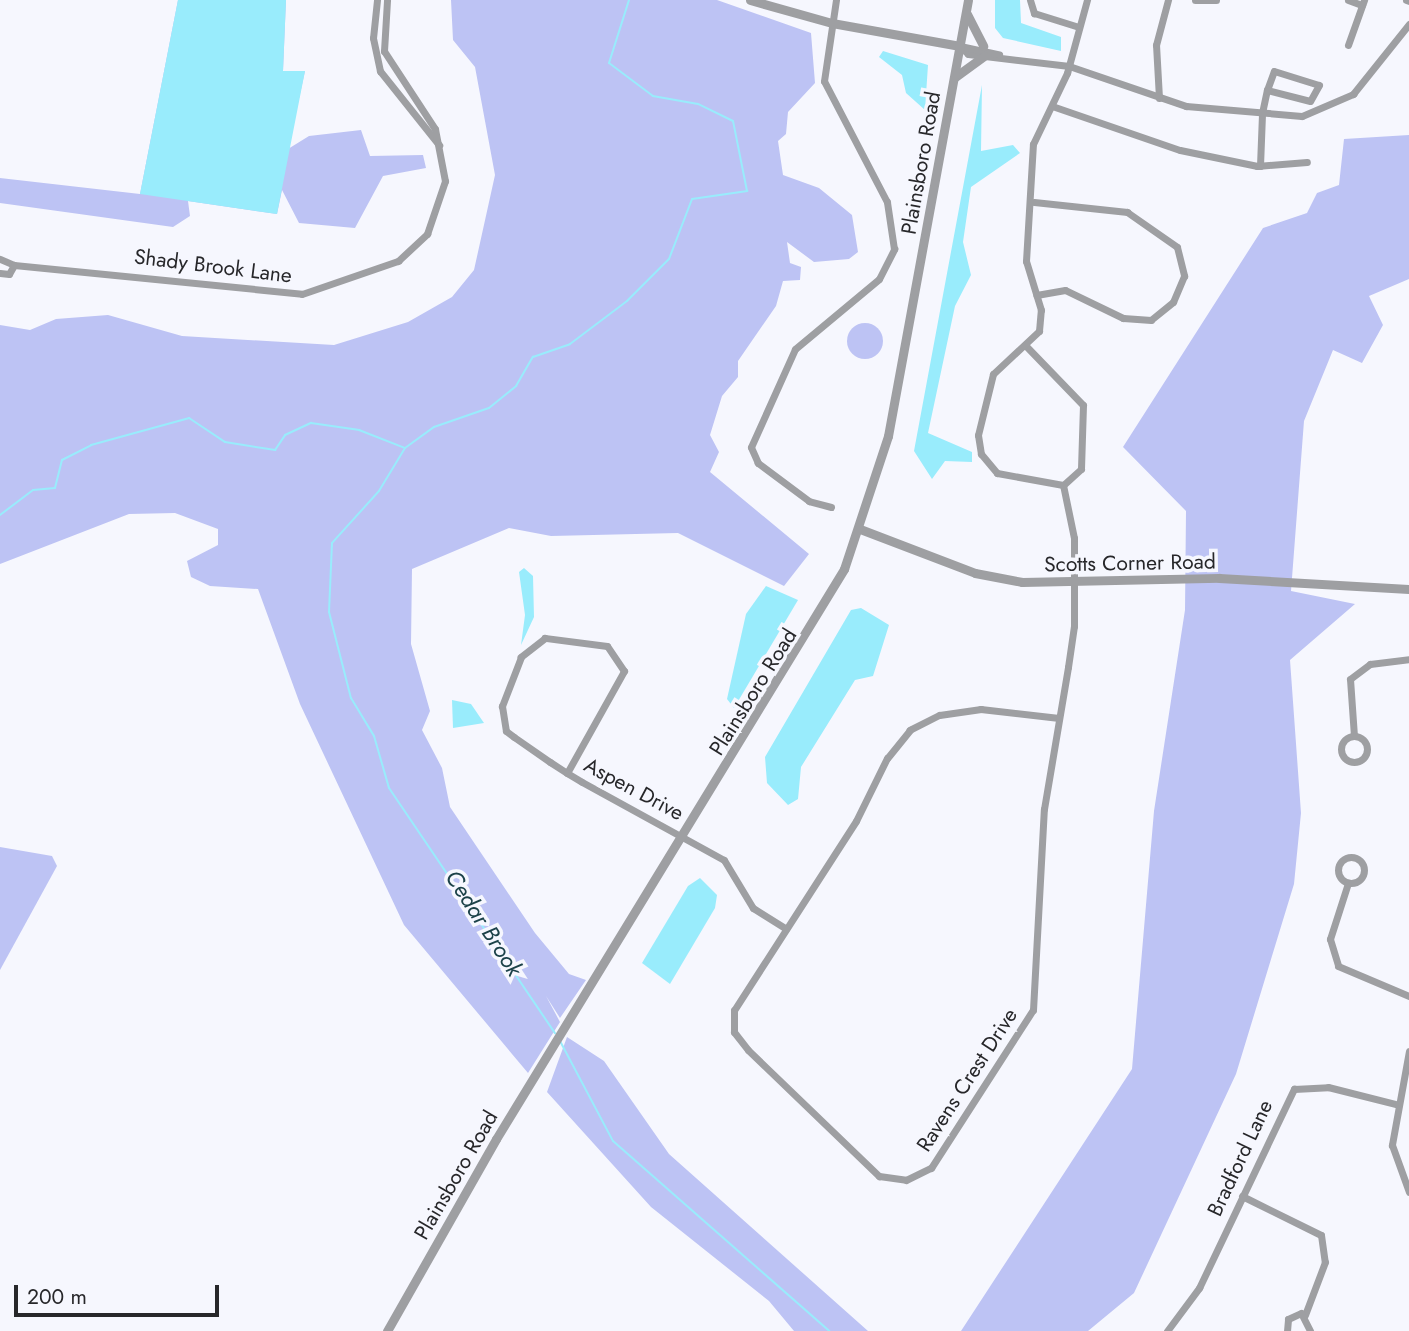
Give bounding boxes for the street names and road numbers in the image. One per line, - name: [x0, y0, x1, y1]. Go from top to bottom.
- street label: Plainsboro Road: [896, 90, 946, 236]
- street label: Shady Brook Lane: [133, 244, 293, 288]
- street label: Scotts Corner Road: [1044, 549, 1216, 577]
- street label: Plainsboro Road: [704, 624, 802, 760]
- street label: Aspen Drive: [580, 752, 688, 826]
- street label: Ravens Crest Drive: [911, 1004, 1023, 1156]
- street label: Bradford Lane: [1202, 1096, 1278, 1220]
- street label: Plainsboro Road: [409, 1106, 503, 1244]

